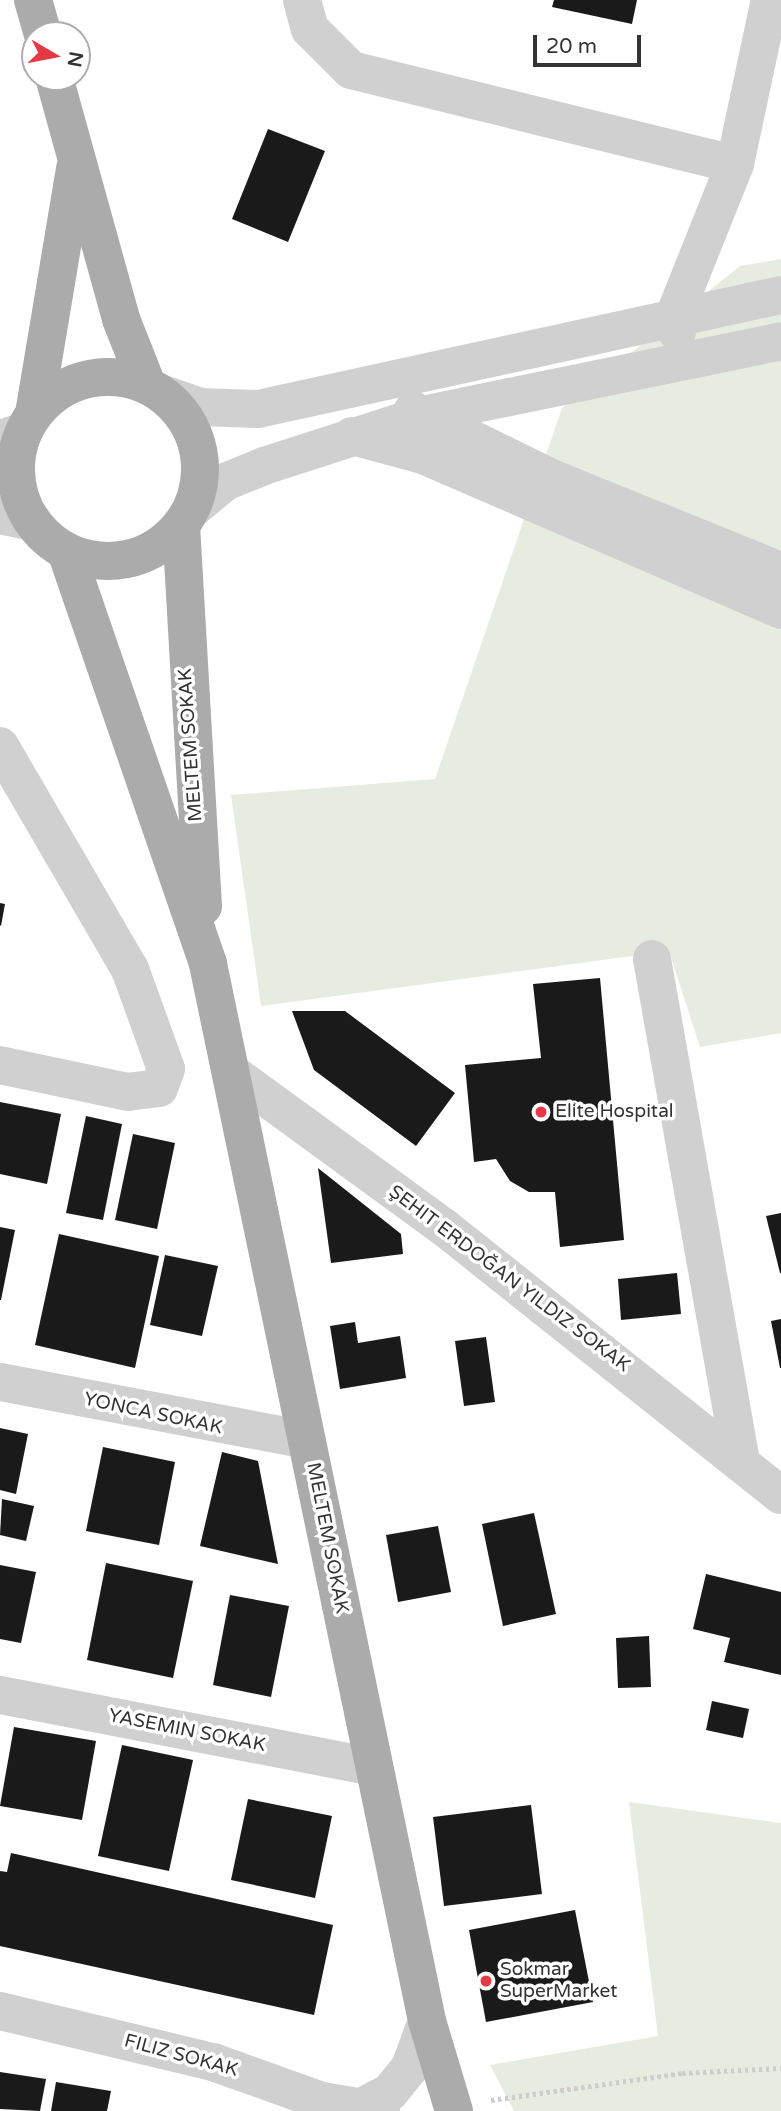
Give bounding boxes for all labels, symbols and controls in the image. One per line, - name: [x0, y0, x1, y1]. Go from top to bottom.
- north arrow: [21, 21, 91, 91]
- scale bar: [536, 21, 644, 65]
- text: 20 m: [546, 34, 597, 59]
- text: N: [63, 50, 87, 69]
- street label: MELTEM SOKAK: [174, 668, 208, 822]
- place label: Elite Hospital: [555, 1101, 674, 1123]
- marker: Elite Hospital: [533, 1104, 549, 1120]
- street label: ŞEHIT ERDOĞAN YILDIZ SOKAK: [384, 1181, 634, 1377]
- street label: YONCA SOKAK: [82, 1388, 224, 1440]
- street label: MELTEM SOKAK: [301, 1461, 353, 1615]
- street label: YASEMIN SOKAK: [107, 1705, 267, 1757]
- place label: Sokmar SuperMarket: [500, 1959, 618, 2003]
- marker: Sokmar SuperMarket: [478, 1973, 494, 1989]
- street label: FILIZ SOKAK: [122, 2030, 240, 2082]

